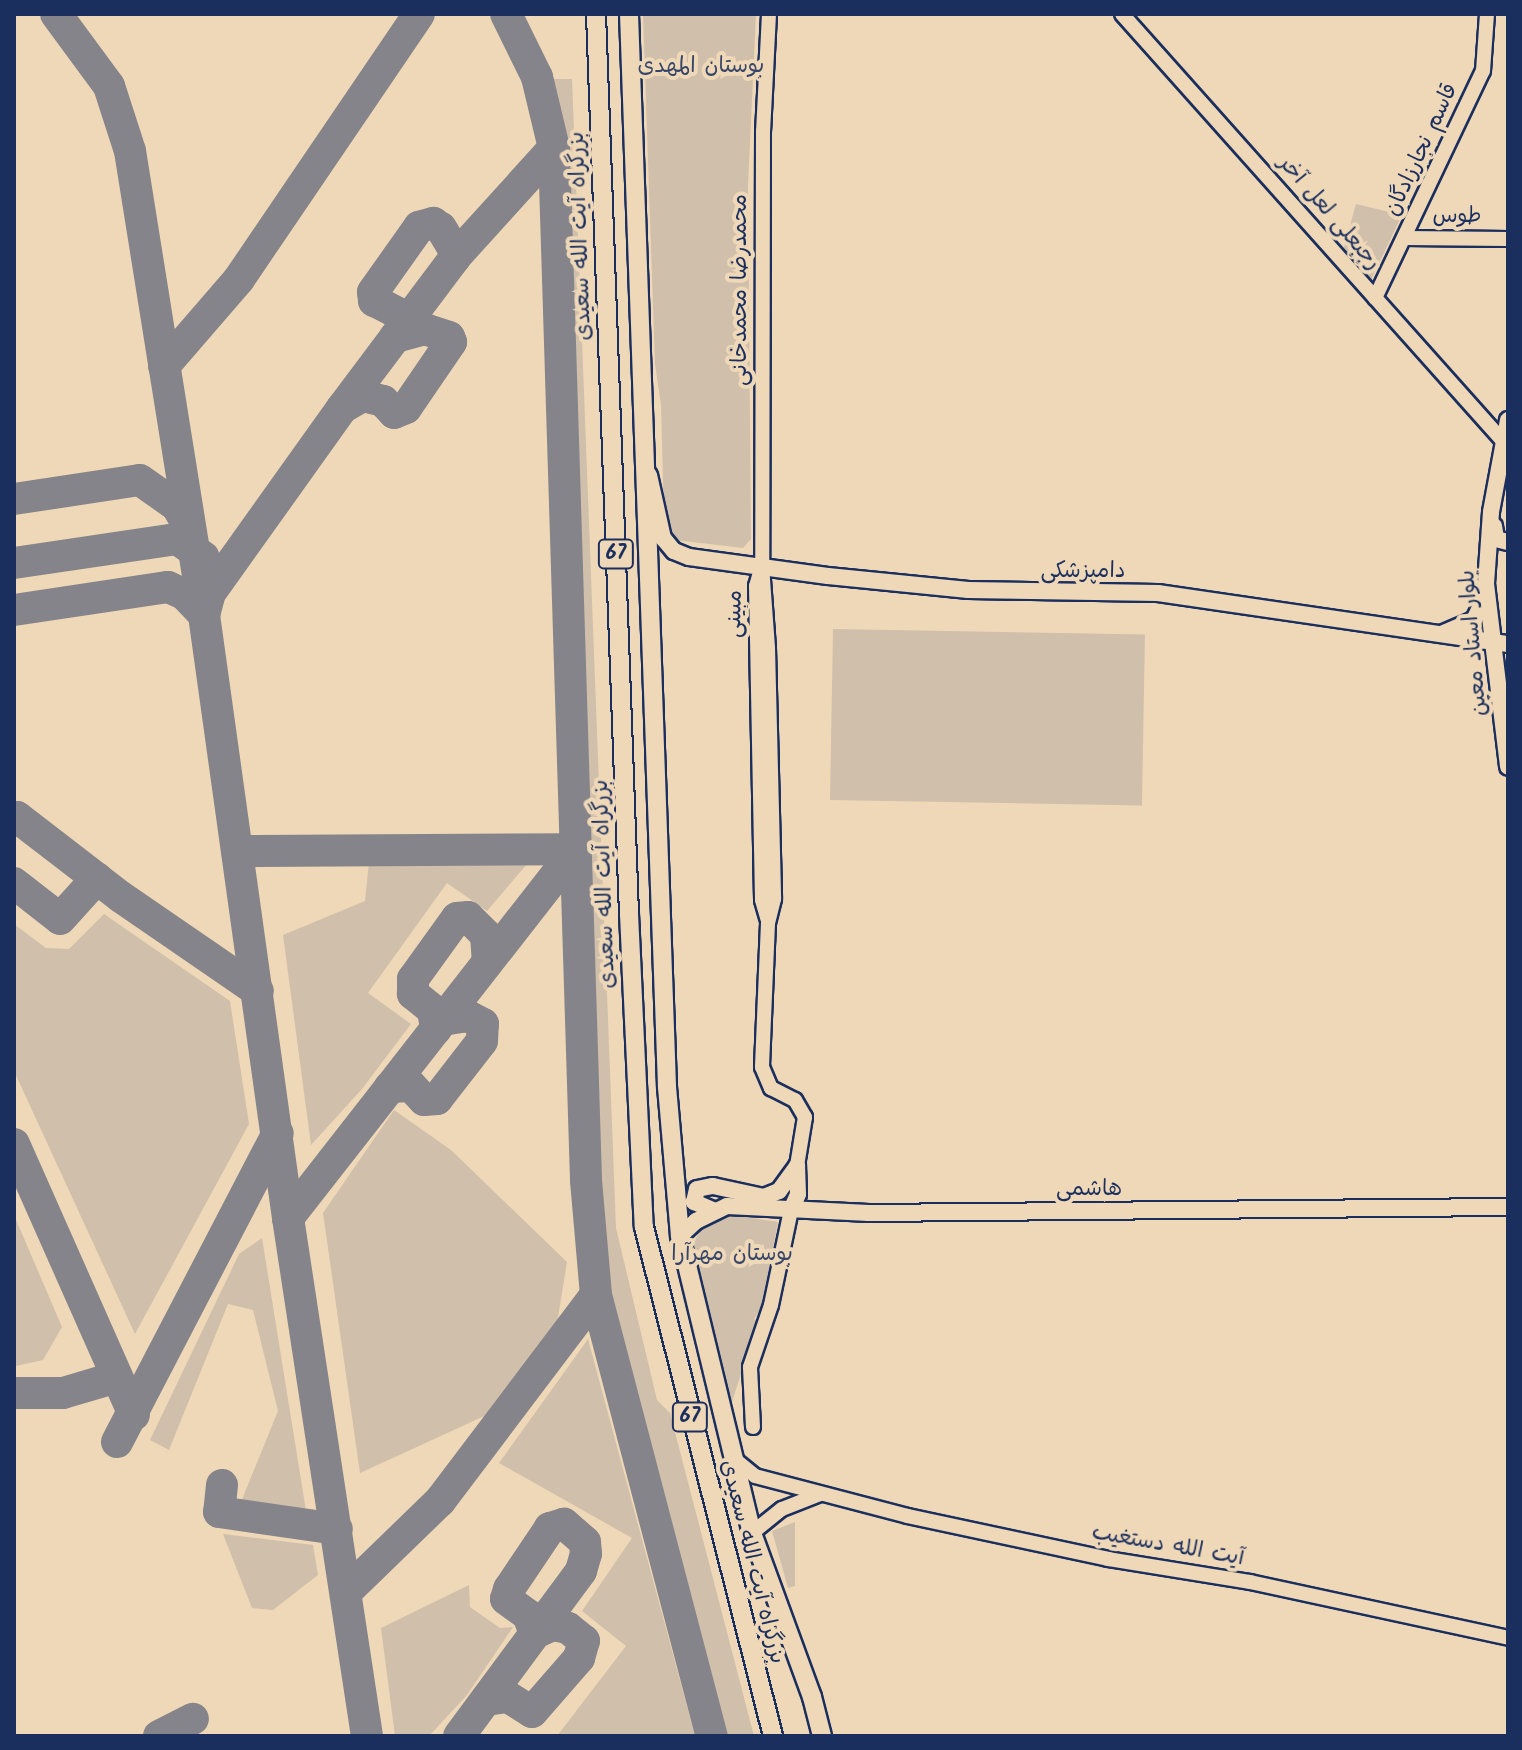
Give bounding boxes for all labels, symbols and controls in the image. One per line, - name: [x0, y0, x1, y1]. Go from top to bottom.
- park label: بوستان المهدی: [638, 54, 764, 80]
- street label: قاسم نجارزادگان: [1380, 79, 1464, 221]
- street label: بزرگراه آیت الله سعیدی: [564, 131, 598, 341]
- street label: رجبعلی لعل آخر: [1272, 150, 1386, 276]
- street label: محمدرضا محمدخانی: [728, 194, 754, 386]
- street label: طوس: [1432, 204, 1482, 230]
- road number: 67: [596, 538, 636, 570]
- street label: دامپزشکی: [1041, 559, 1125, 585]
- street label: بلوار استاد معین: [1454, 569, 1494, 717]
- street label: مبینی: [721, 590, 749, 638]
- street label: بزرگراه آیت الله سعیدی: [588, 779, 622, 989]
- street label: هاشمی: [1056, 1177, 1122, 1203]
- park label: بوستان مهرآرا: [671, 1242, 793, 1268]
- road number: 67: [670, 1401, 710, 1433]
- street label: بزرگراه آیت الله سعیدی: [714, 1457, 790, 1667]
- street label: آیت الله دستغیب: [1090, 1520, 1246, 1572]

